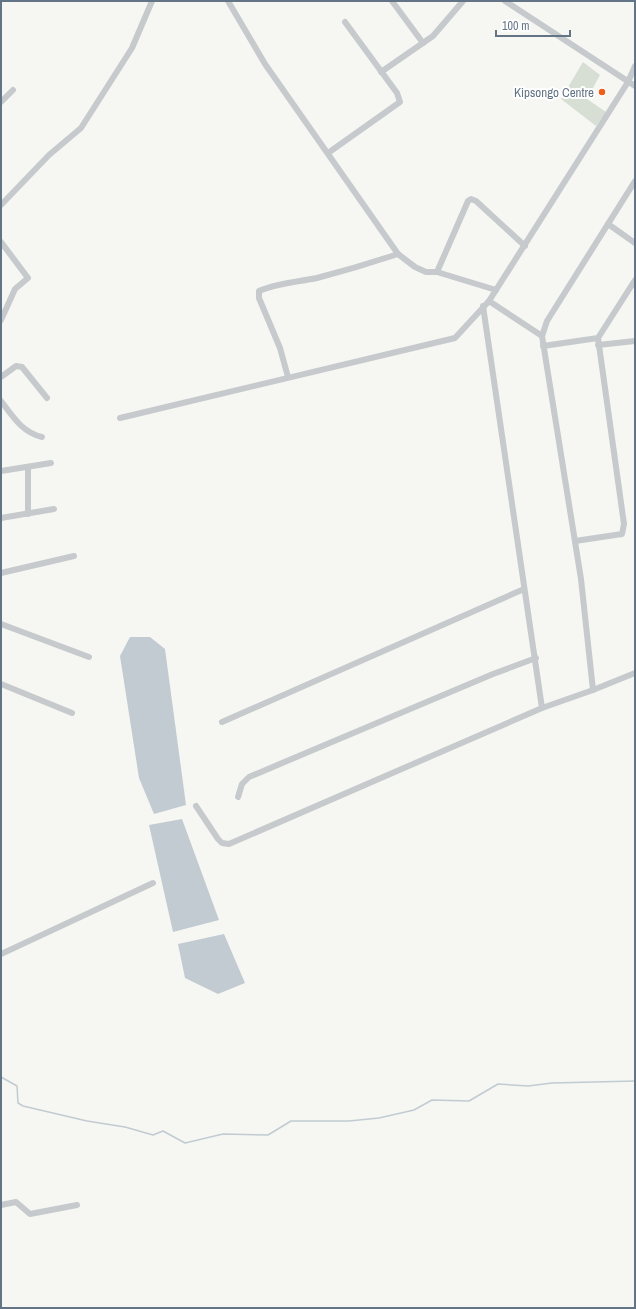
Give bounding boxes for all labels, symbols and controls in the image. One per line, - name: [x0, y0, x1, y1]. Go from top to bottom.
- scale bar: [496, 12, 570, 38]
- text: 100 m: [502, 18, 529, 34]
- place label: Kipsongo Centre: [514, 84, 594, 101]
- marker: Kipsongo Centre: [597, 87, 607, 97]

